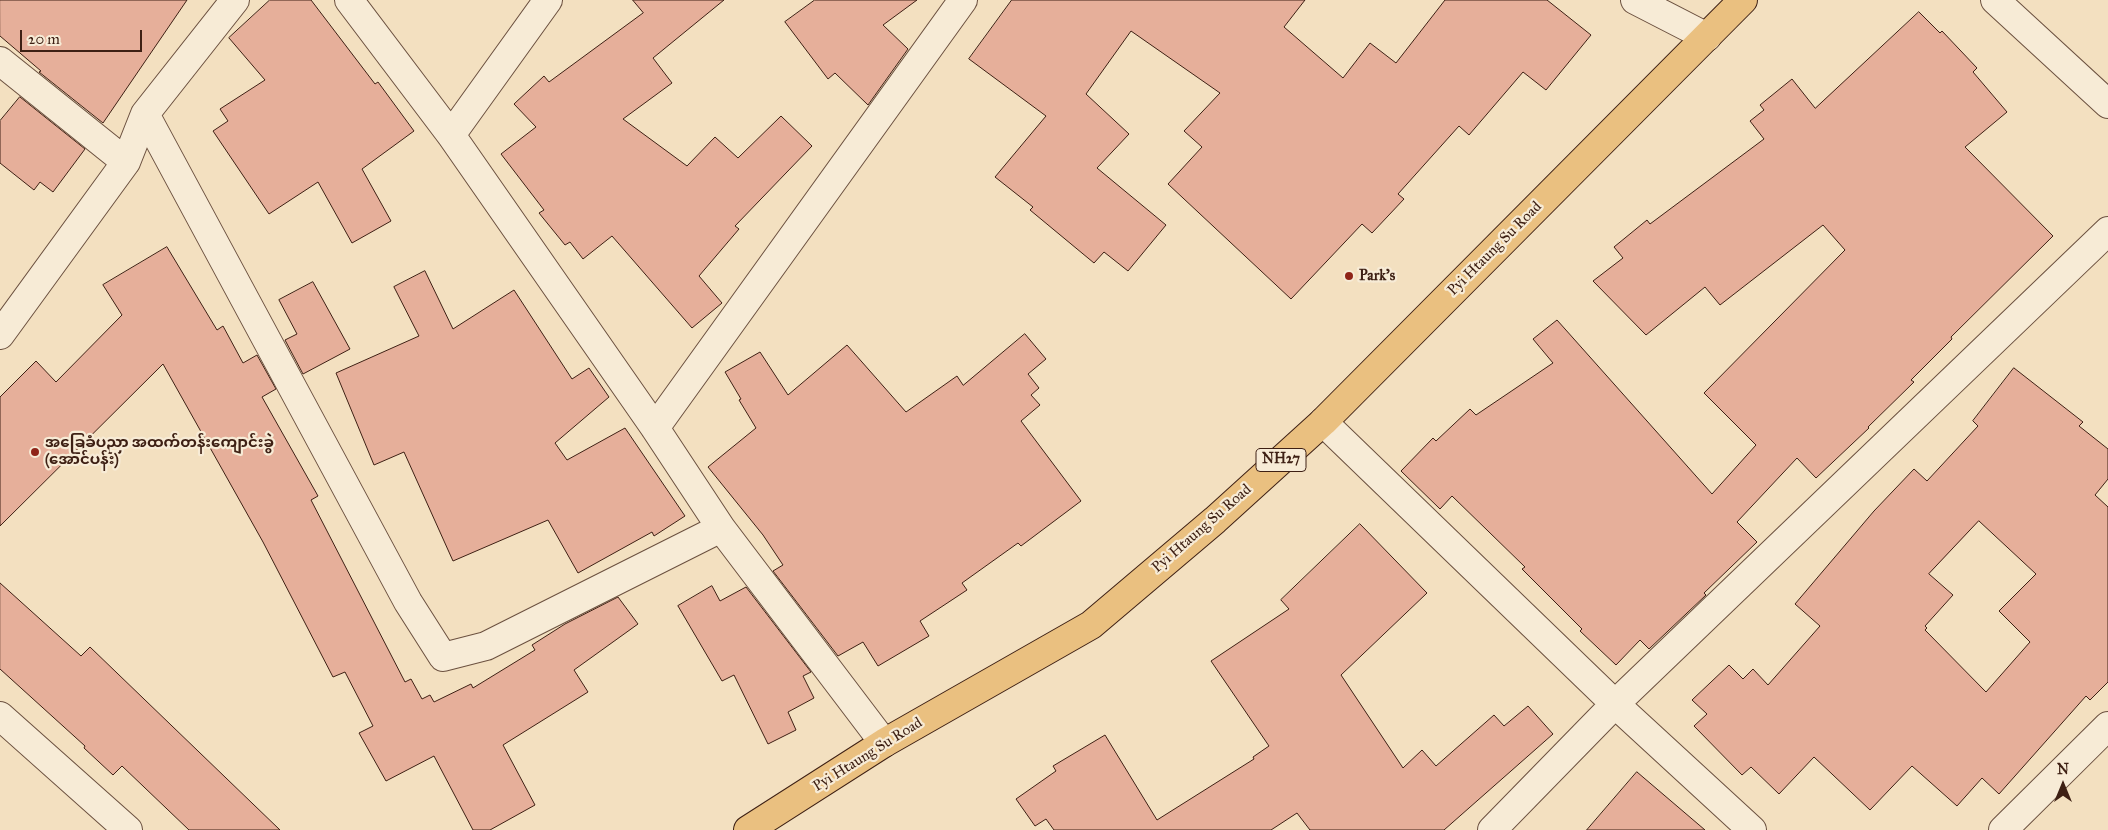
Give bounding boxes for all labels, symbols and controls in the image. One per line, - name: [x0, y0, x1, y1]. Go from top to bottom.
- scale bar: [22, 20, 145, 52]
- text: 20 m: [28, 30, 60, 48]
- street label: Pyi Htaung Su Road: [1444, 198, 1546, 300]
- place label: Park's: [1359, 267, 1395, 285]
- marker: Park's: [1343, 270, 1355, 282]
- place label: အခြေခံပညာ အထက်တန်းကျောင်းခွဲ (အောင်ပန်း): [45, 434, 274, 469]
- marker: အခြေခံပညာ အထက်တန်းကျောင်းခွဲ (အောင်ပန်း): [29, 446, 41, 458]
- road number: NH27: [1256, 448, 1306, 472]
- street label: Pyi Htaung Su Road: [1149, 481, 1255, 577]
- street label: Pyi Htaung Su Road: [810, 714, 926, 796]
- north arrow: [2038, 760, 2088, 810]
- text: N: [2057, 761, 2069, 778]

